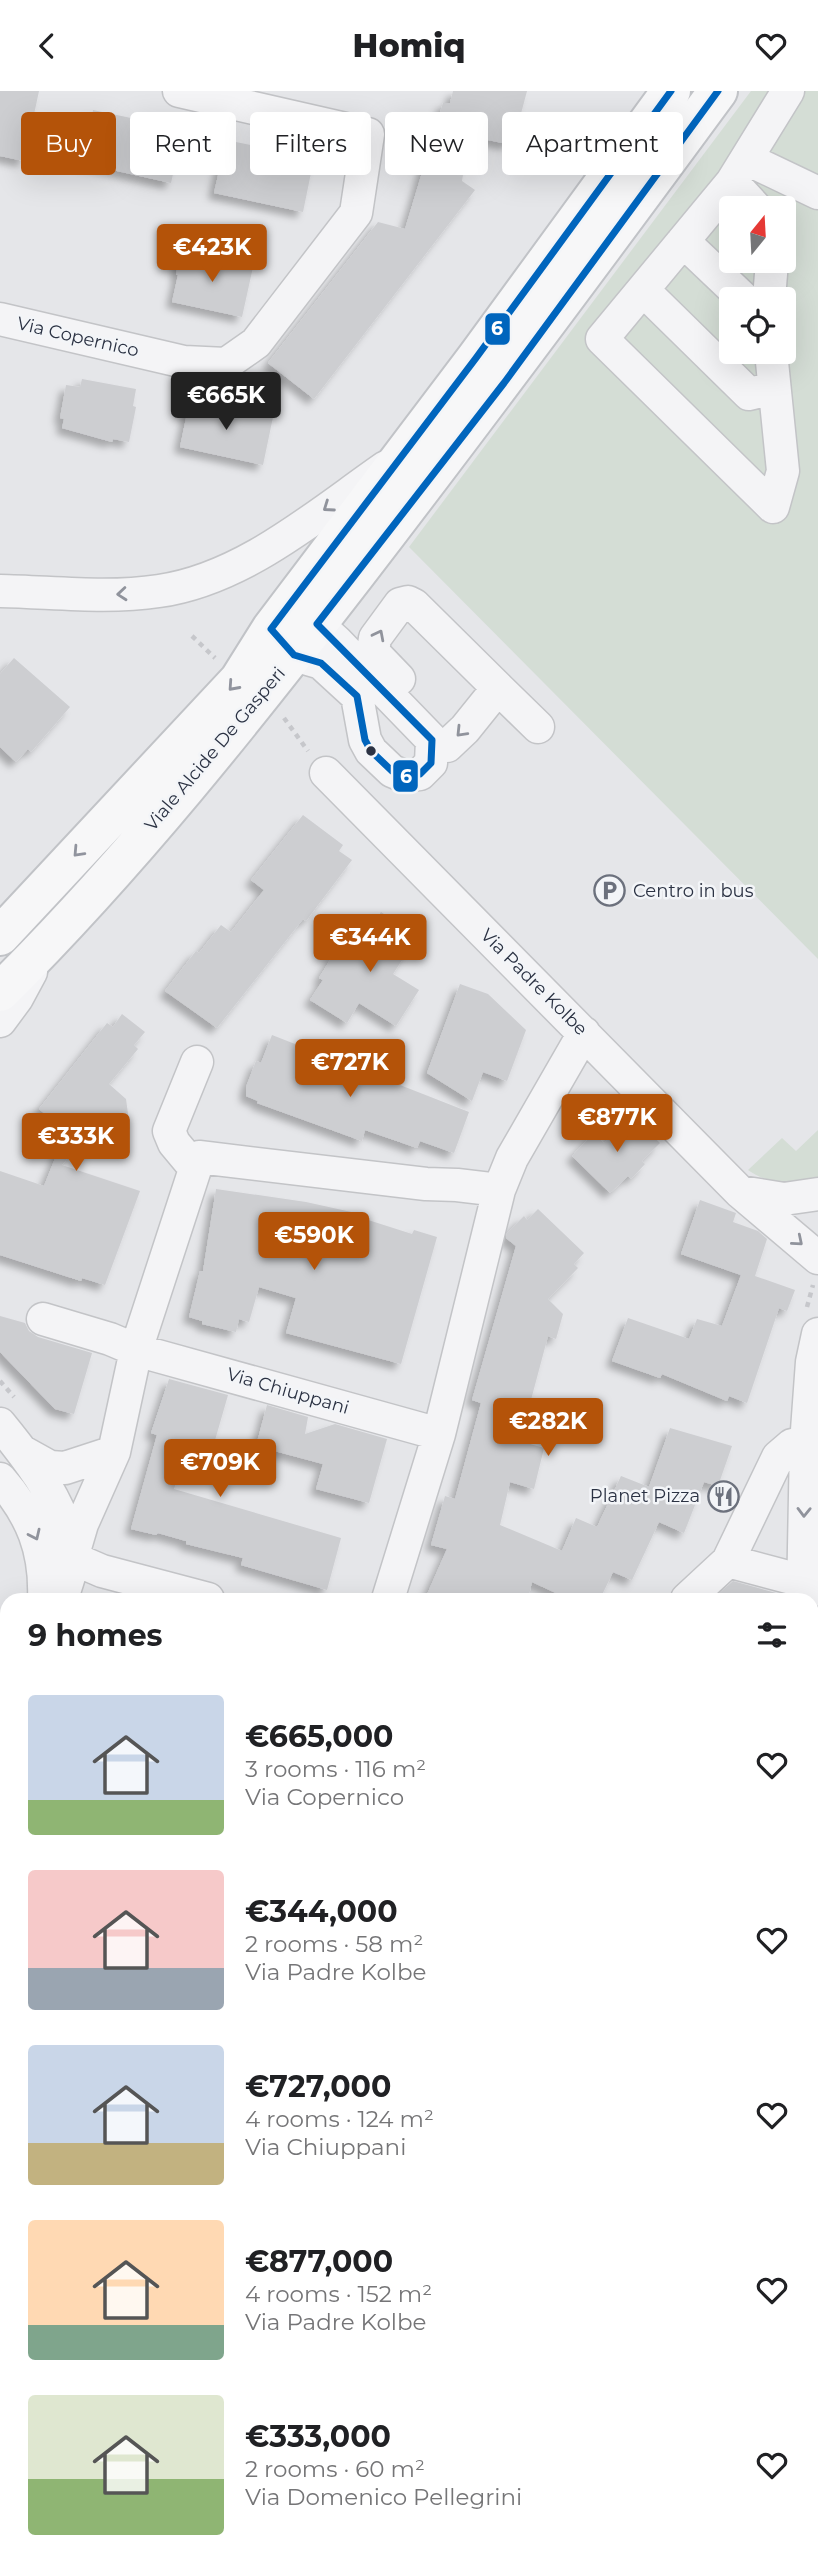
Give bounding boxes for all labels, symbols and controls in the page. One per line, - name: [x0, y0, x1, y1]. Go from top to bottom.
- text: Homiq: [353, 26, 465, 65]
- icon: back: [28, 27, 66, 65]
- icon: heart: [752, 27, 790, 65]
- chip: Buy: [21, 112, 116, 175]
- chip: Rent: [130, 112, 236, 175]
- chip: Filters: [250, 112, 371, 175]
- chip: New: [385, 112, 488, 175]
- chip: Apartment: [502, 112, 683, 175]
- north arrow: [719, 196, 796, 273]
- map controls: [719, 196, 796, 364]
- pin: €423K: [163, 225, 261, 284]
- text: €423K: [173, 233, 251, 261]
- button: locate: [719, 287, 796, 364]
- street label: Via Copernico: [15, 312, 141, 362]
- line badge: 6: [484, 312, 511, 346]
- text: 6: [491, 317, 503, 340]
- pin: €665K: [177, 373, 275, 432]
- text: €665K: [187, 381, 265, 409]
- one-way arrow: [323, 499, 336, 511]
- one-way arrow: [116, 587, 128, 602]
- one-way arrow: [371, 629, 385, 642]
- street label: Viale Alcide De Gasperi: [140, 663, 290, 835]
- one-way arrow: [229, 677, 241, 690]
- one-way arrow: [457, 723, 470, 736]
- unlabelled marker: [364, 744, 378, 758]
- line badge: 6: [392, 759, 419, 793]
- text: 6: [400, 765, 412, 788]
- one-way arrow: [74, 844, 86, 857]
- parking icon: Centro in bus: [593, 874, 627, 908]
- place label: Centro in bus: [633, 880, 754, 902]
- pin: €344K: [321, 915, 419, 974]
- text: €344K: [330, 923, 410, 951]
- street label: Via Padre Kolbe: [476, 924, 592, 1040]
- pin: €727K: [301, 1039, 399, 1099]
- text: €727K: [311, 1048, 389, 1076]
- pin: €877K: [568, 1095, 666, 1154]
- text: €877K: [577, 1103, 657, 1131]
- pin: €333K: [27, 1114, 125, 1173]
- text: €333K: [38, 1122, 114, 1150]
- pin: €590K: [265, 1213, 363, 1272]
- text: €590K: [274, 1221, 354, 1249]
- one-way arrow: [789, 1233, 802, 1245]
- street label: Via Chiuppani: [224, 1363, 352, 1419]
- pin: €282K: [499, 1399, 597, 1458]
- text: €282K: [509, 1407, 587, 1435]
- pin: €709K: [171, 1439, 269, 1499]
- text: €709K: [180, 1448, 260, 1476]
- restaurant icon: Planet Pizza: [706, 1479, 740, 1513]
- place label: Planet Pizza: [590, 1485, 700, 1507]
- one-way arrow: [796, 1508, 812, 1518]
- one-way arrow: [26, 1528, 40, 1540]
- icon: filters: [753, 1616, 791, 1654]
- text: 9 homes: [28, 1617, 163, 1654]
- text: €665,000: [245, 1718, 393, 1755]
- icon: home: [84, 1723, 168, 1807]
- icon: heart: [753, 1746, 791, 1784]
- text: 3 rooms · 116 m²: [245, 1755, 426, 1783]
- text: Via Copernico: [245, 1783, 404, 1811]
- text: €344,000: [245, 1893, 398, 1930]
- icon: home: [84, 1898, 168, 1982]
- icon: heart: [753, 1921, 791, 1959]
- text: 2 rooms · 58 m²: [245, 1930, 423, 1958]
- text: Via Padre Kolbe: [245, 1958, 427, 1986]
- text: €727,000: [245, 2068, 391, 2105]
- icon: home: [84, 2073, 168, 2157]
- icon: heart: [753, 2096, 791, 2134]
- text: 4 rooms · 124 m²: [245, 2105, 434, 2133]
- text: Via Chiuppani: [245, 2133, 406, 2161]
- text: €877,000: [245, 2243, 393, 2280]
- icon: home: [84, 2248, 168, 2332]
- icon: heart: [753, 2271, 791, 2309]
- text: 4 rooms · 152 m²: [245, 2280, 432, 2308]
- text: Via Padre Kolbe: [245, 2308, 427, 2336]
- text: €333,000: [245, 2418, 391, 2455]
- icon: home: [84, 2423, 168, 2507]
- icon: heart: [753, 2446, 791, 2484]
- text: 2 rooms · 60 m²: [245, 2455, 425, 2483]
- text: Via Domenico Pellegrini: [245, 2483, 522, 2511]

